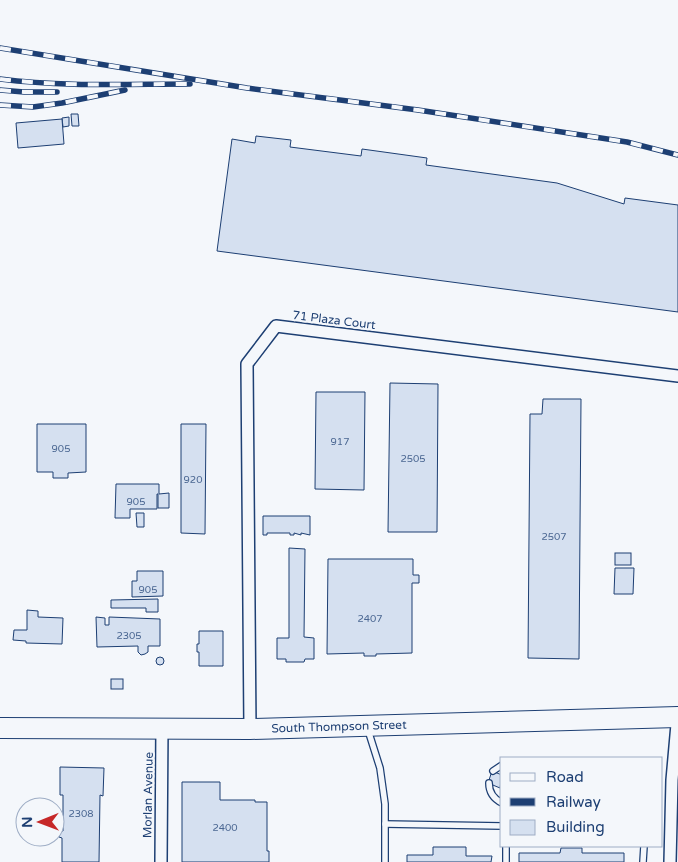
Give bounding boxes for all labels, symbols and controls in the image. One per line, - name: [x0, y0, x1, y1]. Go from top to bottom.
- street label: 71 Plaza Court: [292, 308, 377, 332]
- house number: 917: [331, 436, 349, 448]
- house number: 905: [52, 443, 70, 455]
- house number: 2505: [400, 453, 426, 465]
- house number: 920: [184, 474, 202, 486]
- house number: 905: [127, 496, 145, 508]
- house number: 2507: [541, 531, 567, 543]
- house number: 905: [139, 584, 157, 596]
- house number: 2407: [357, 613, 383, 625]
- house number: 2305: [116, 630, 142, 642]
- street label: South Thompson Street: [271, 718, 407, 735]
- street label: Morlan Avenue: [140, 751, 156, 838]
- legend: [500, 757, 663, 847]
- text: Road: [546, 768, 584, 786]
- text: Railway: [546, 793, 601, 811]
- north arrow: [15, 797, 65, 847]
- house number: 2308: [68, 808, 94, 820]
- text: N: [19, 816, 36, 828]
- text: Building: [546, 818, 605, 836]
- house number: 2400: [212, 822, 238, 834]

